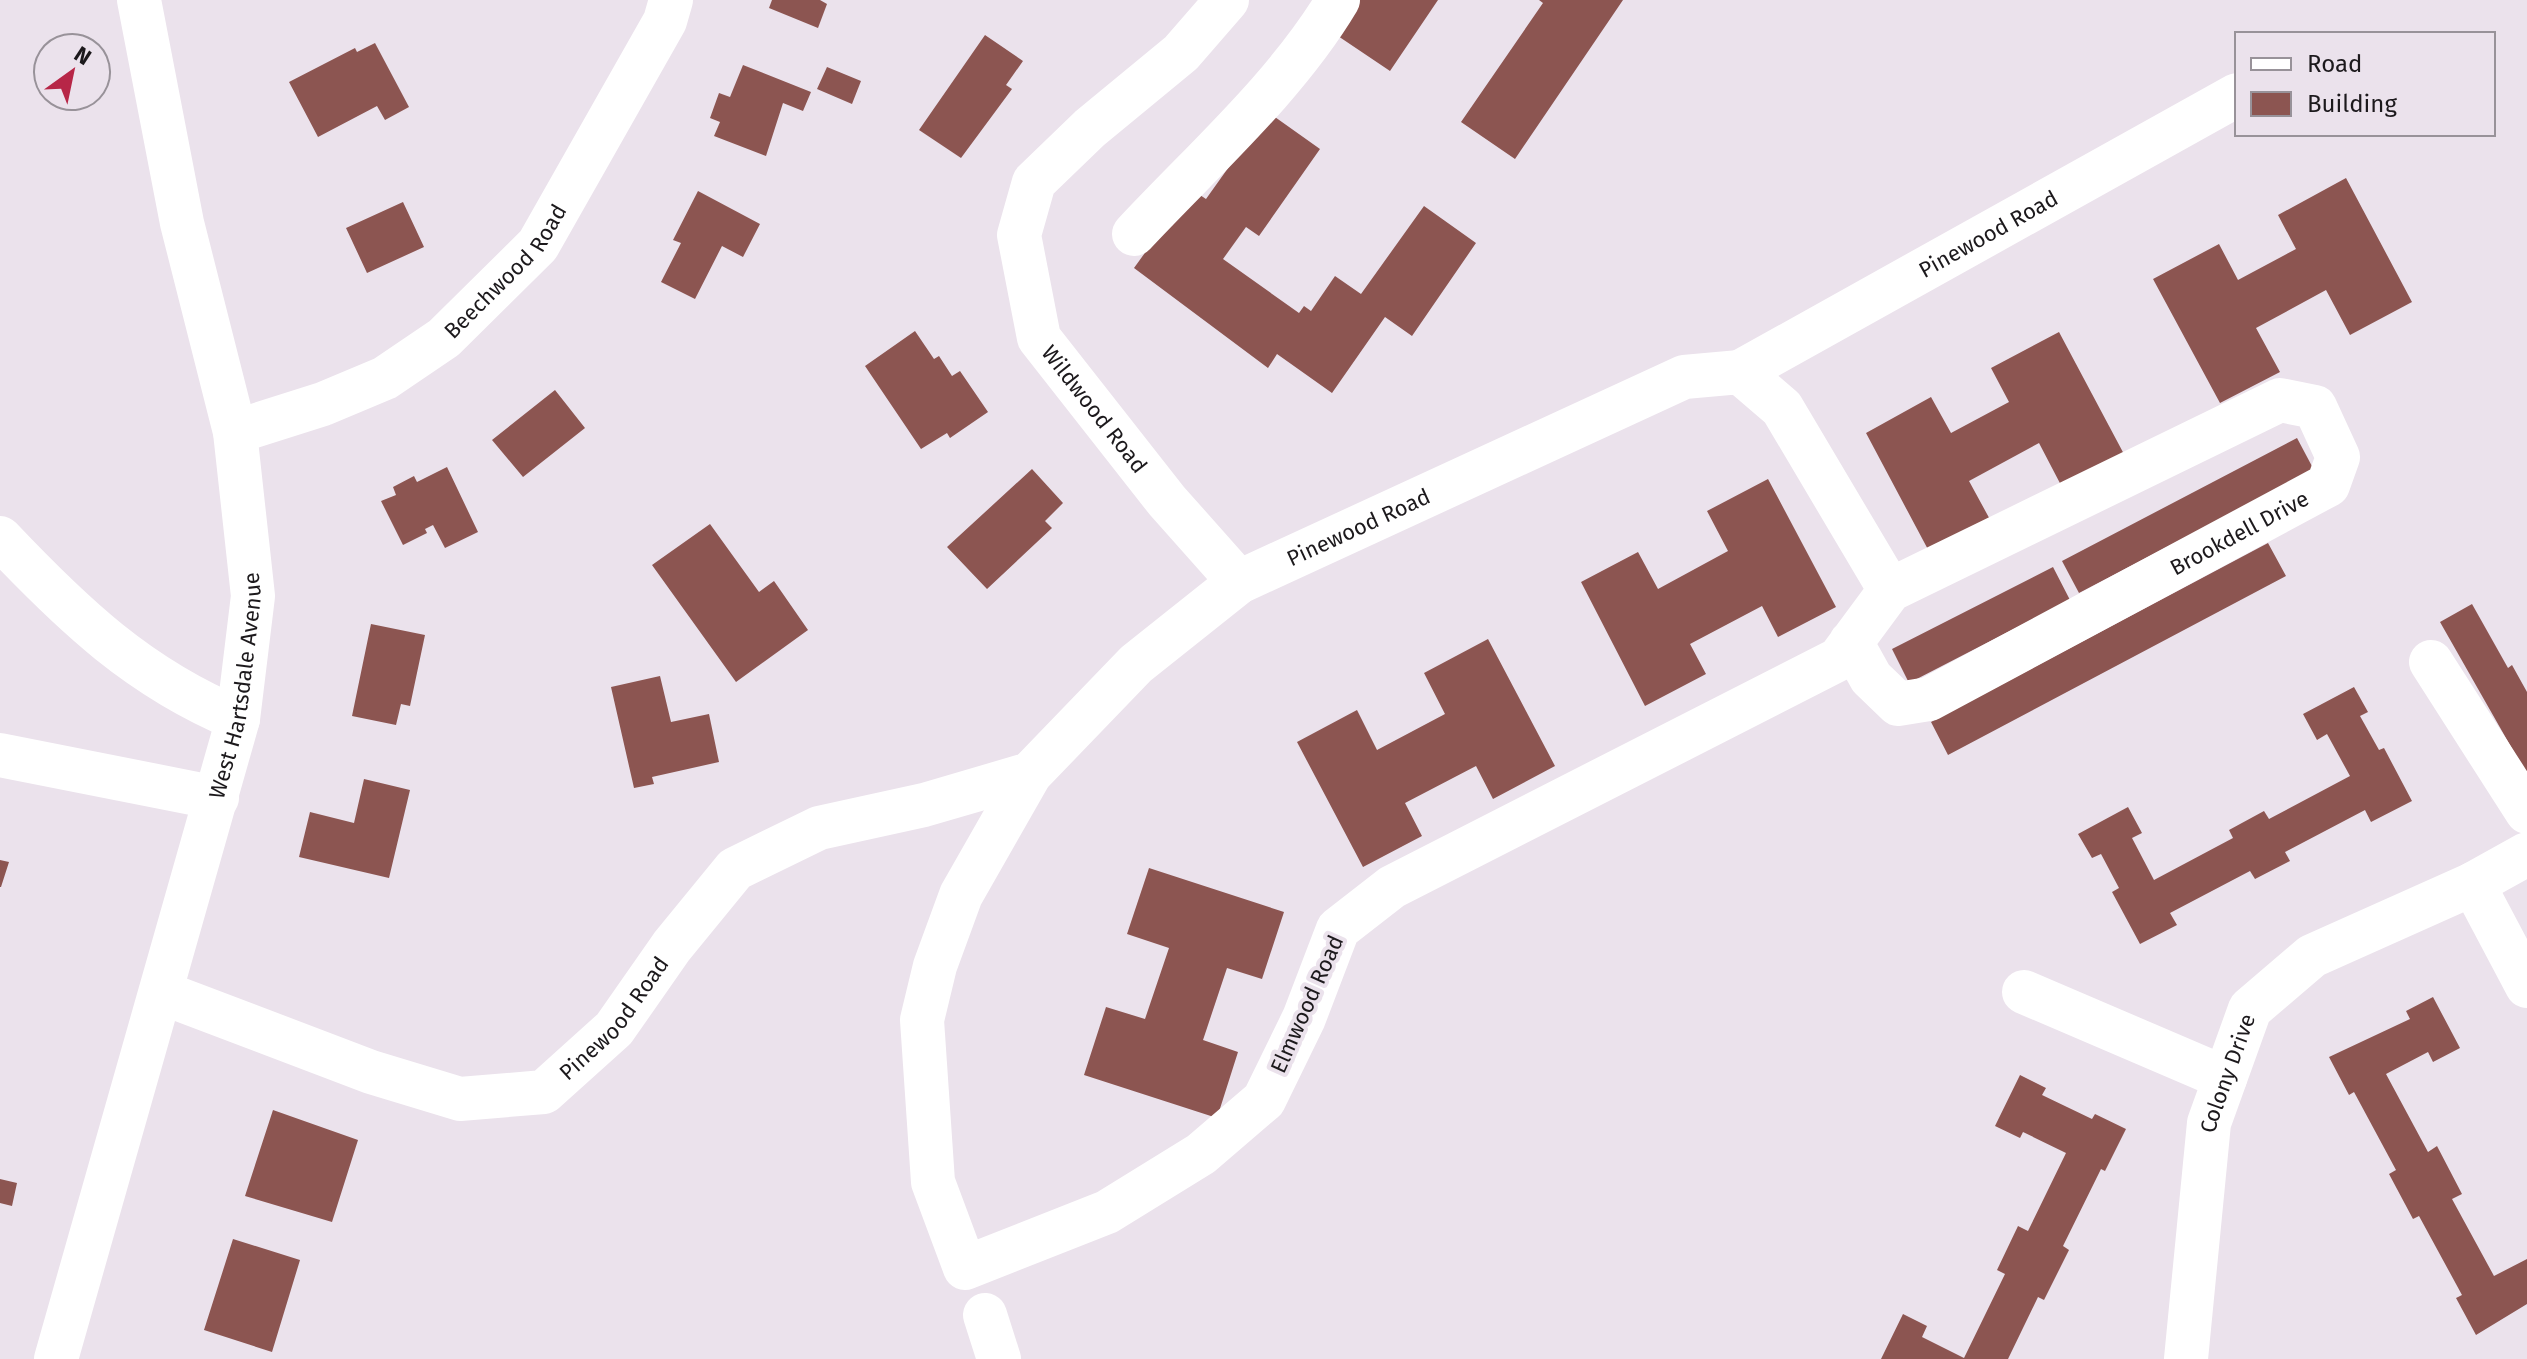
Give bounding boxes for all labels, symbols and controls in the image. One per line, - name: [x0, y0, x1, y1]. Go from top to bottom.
- north arrow: [32, 32, 112, 112]
- legend: [2235, 32, 2495, 136]
- text: N: [69, 40, 96, 71]
- text: Road: [2307, 50, 2362, 78]
- text: Building: [2307, 90, 2397, 118]
- street label: Pinewood Road: [1914, 184, 2062, 283]
- street label: Beechwood Road: [438, 199, 572, 344]
- street label: Wildwood Road: [1036, 340, 1153, 478]
- street label: Pinewood Road: [1282, 482, 1434, 572]
- street label: Brookdell Drive: [2165, 484, 2313, 581]
- street label: West Hartsdale Avenue: [202, 571, 267, 802]
- street label: Elmwood Road: [1265, 931, 1349, 1077]
- street label: Pinewood Road: [553, 951, 674, 1086]
- street label: Colony Drive: [2195, 1010, 2261, 1134]

